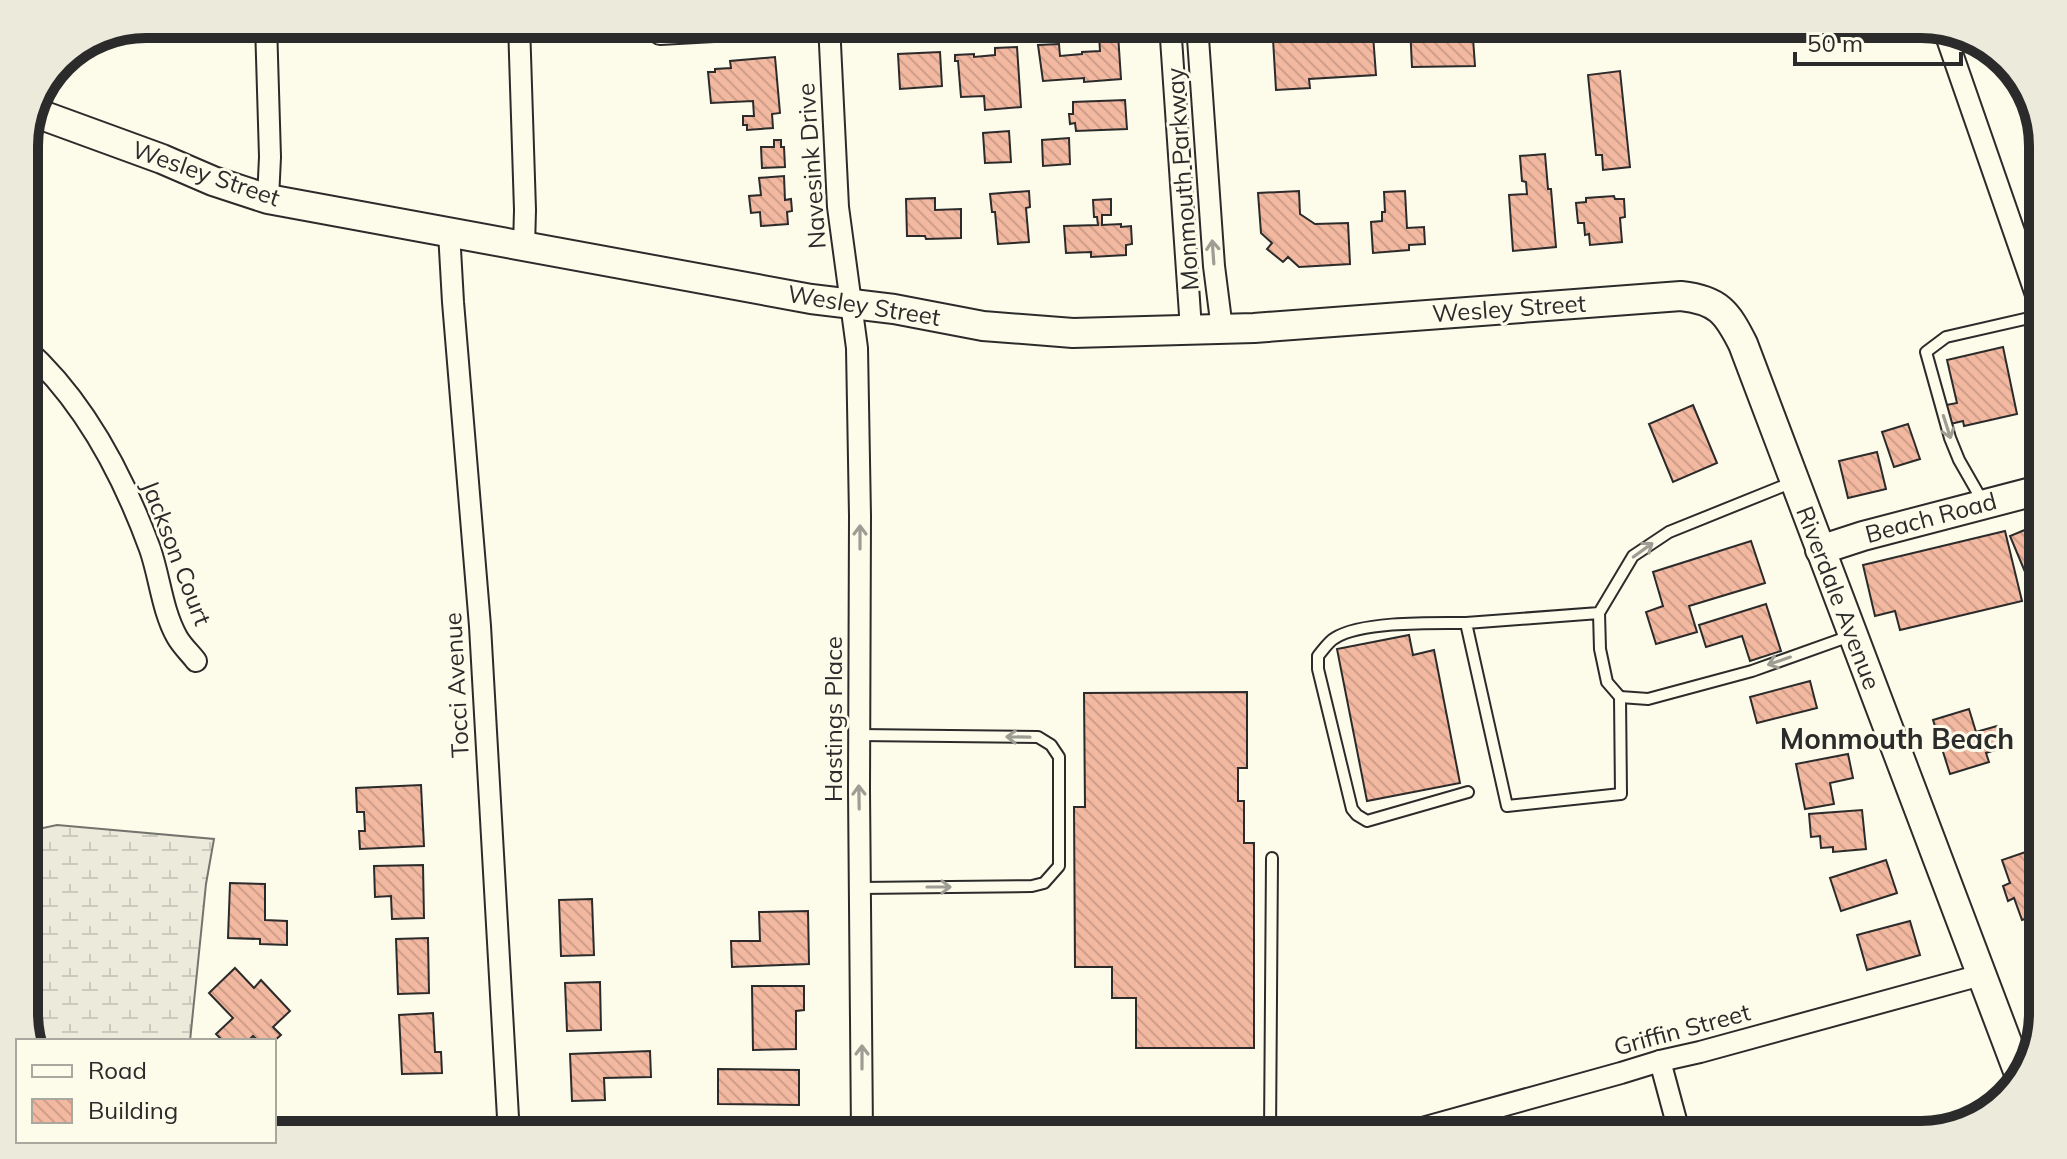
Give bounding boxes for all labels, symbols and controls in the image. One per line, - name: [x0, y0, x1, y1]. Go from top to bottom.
- scale bar: [1795, 16, 1961, 66]
- text: 50 m: [1807, 28, 1863, 58]
- street label: Monmouth Parkway: [1159, 66, 1205, 292]
- street label: Navesink Drive: [790, 82, 832, 250]
- street label: Wesley Street: [129, 134, 284, 212]
- one-way arrow: [1205, 239, 1220, 266]
- street label: Wesley Street: [786, 278, 943, 332]
- street label: Wesley Street: [1431, 288, 1587, 328]
- one-way arrow: [1940, 413, 1955, 439]
- street label: Jackson Court: [135, 476, 218, 630]
- street label: Beach Road: [1862, 485, 2000, 549]
- street label: Riverdale Avenue: [1790, 502, 1888, 694]
- one-way arrow: [852, 524, 868, 551]
- one-way arrow: [1632, 542, 1653, 559]
- street label: Tocci Avenue: [437, 612, 475, 758]
- street label: Hastings Place: [818, 636, 848, 802]
- one-way arrow: [1767, 655, 1792, 670]
- district label: Monmouth Beach: [1780, 721, 2014, 756]
- one-way arrow: [1005, 729, 1032, 745]
- one-way arrow: [852, 784, 867, 811]
- one-way arrow: [925, 879, 952, 895]
- street label: Griffin Street: [1610, 996, 1753, 1062]
- legend: [16, 1039, 276, 1143]
- one-way arrow: [854, 1044, 870, 1071]
- text: Road: [88, 1055, 147, 1085]
- text: Building: [88, 1095, 178, 1125]

